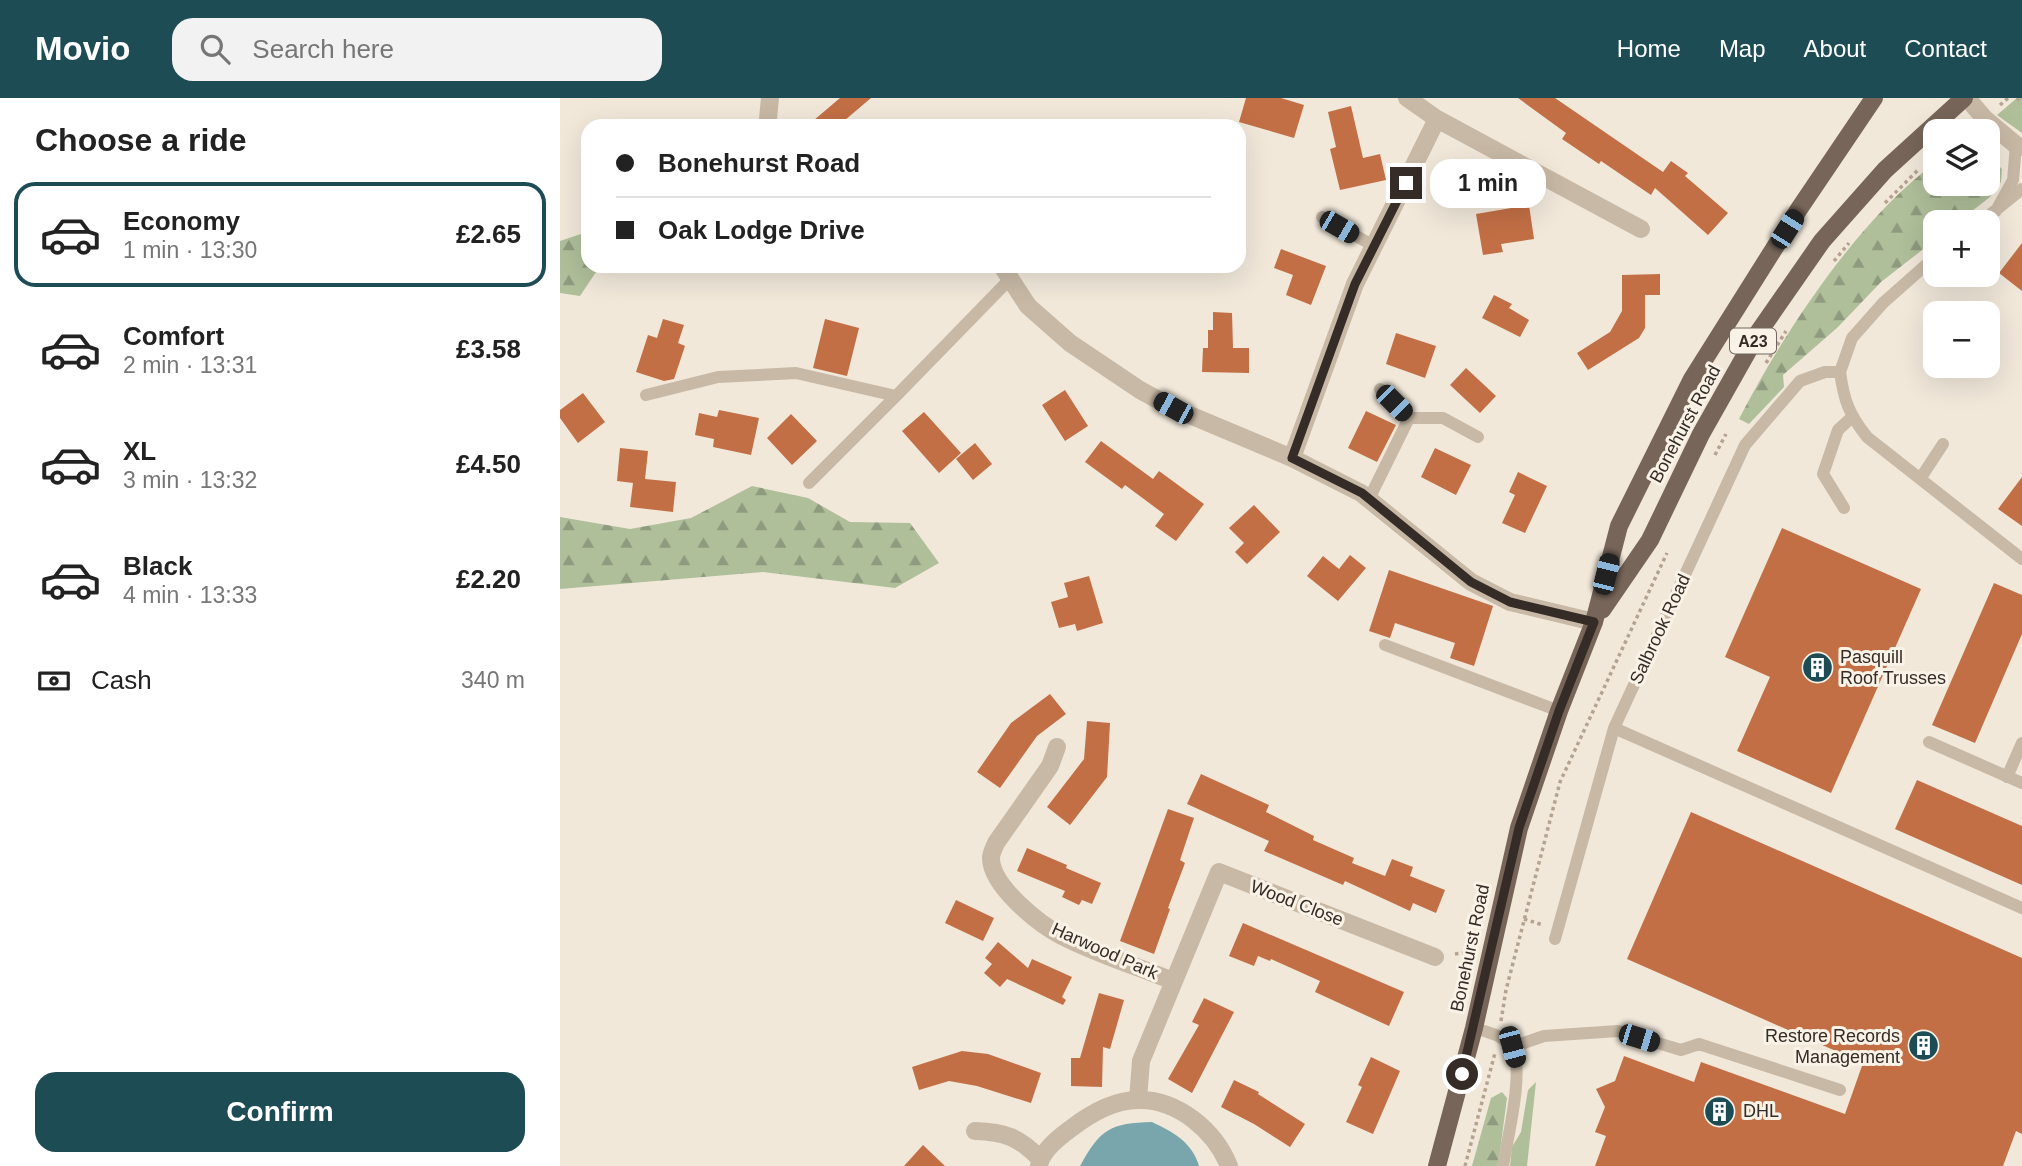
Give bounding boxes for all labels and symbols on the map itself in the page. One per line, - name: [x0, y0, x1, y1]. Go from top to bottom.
- callout: 1 min: [1430, 158, 1546, 208]
- route end: [1390, 167, 1422, 199]
- car: [1767, 206, 1808, 252]
- car: [1316, 207, 1363, 247]
- road number: A23: [1730, 328, 1776, 354]
- street label: Bonehurst Road: [1646, 362, 1724, 486]
- car: [1372, 381, 1417, 425]
- car: [1150, 389, 1197, 427]
- car: [1591, 551, 1622, 597]
- street label: Salbrook Road: [1626, 571, 1694, 687]
- place label: Pasquill Roof Trusses: [1840, 647, 1946, 688]
- building icon: Pasquill Roof Trusses: [1800, 650, 1834, 684]
- street label: Wood Close: [1248, 876, 1346, 930]
- street label: Bonehurst Road: [1447, 882, 1493, 1014]
- street label: Harwood Park: [1049, 919, 1162, 984]
- car: [1616, 1022, 1663, 1054]
- car: [1497, 1024, 1528, 1070]
- place label: Restore Records Management: [1765, 1026, 1900, 1067]
- building icon: Restore Records Management: [1906, 1029, 1940, 1063]
- route start: [1446, 1058, 1478, 1090]
- building icon: DHL: [1703, 1094, 1737, 1128]
- place label: DHL: [1743, 1101, 1779, 1121]

